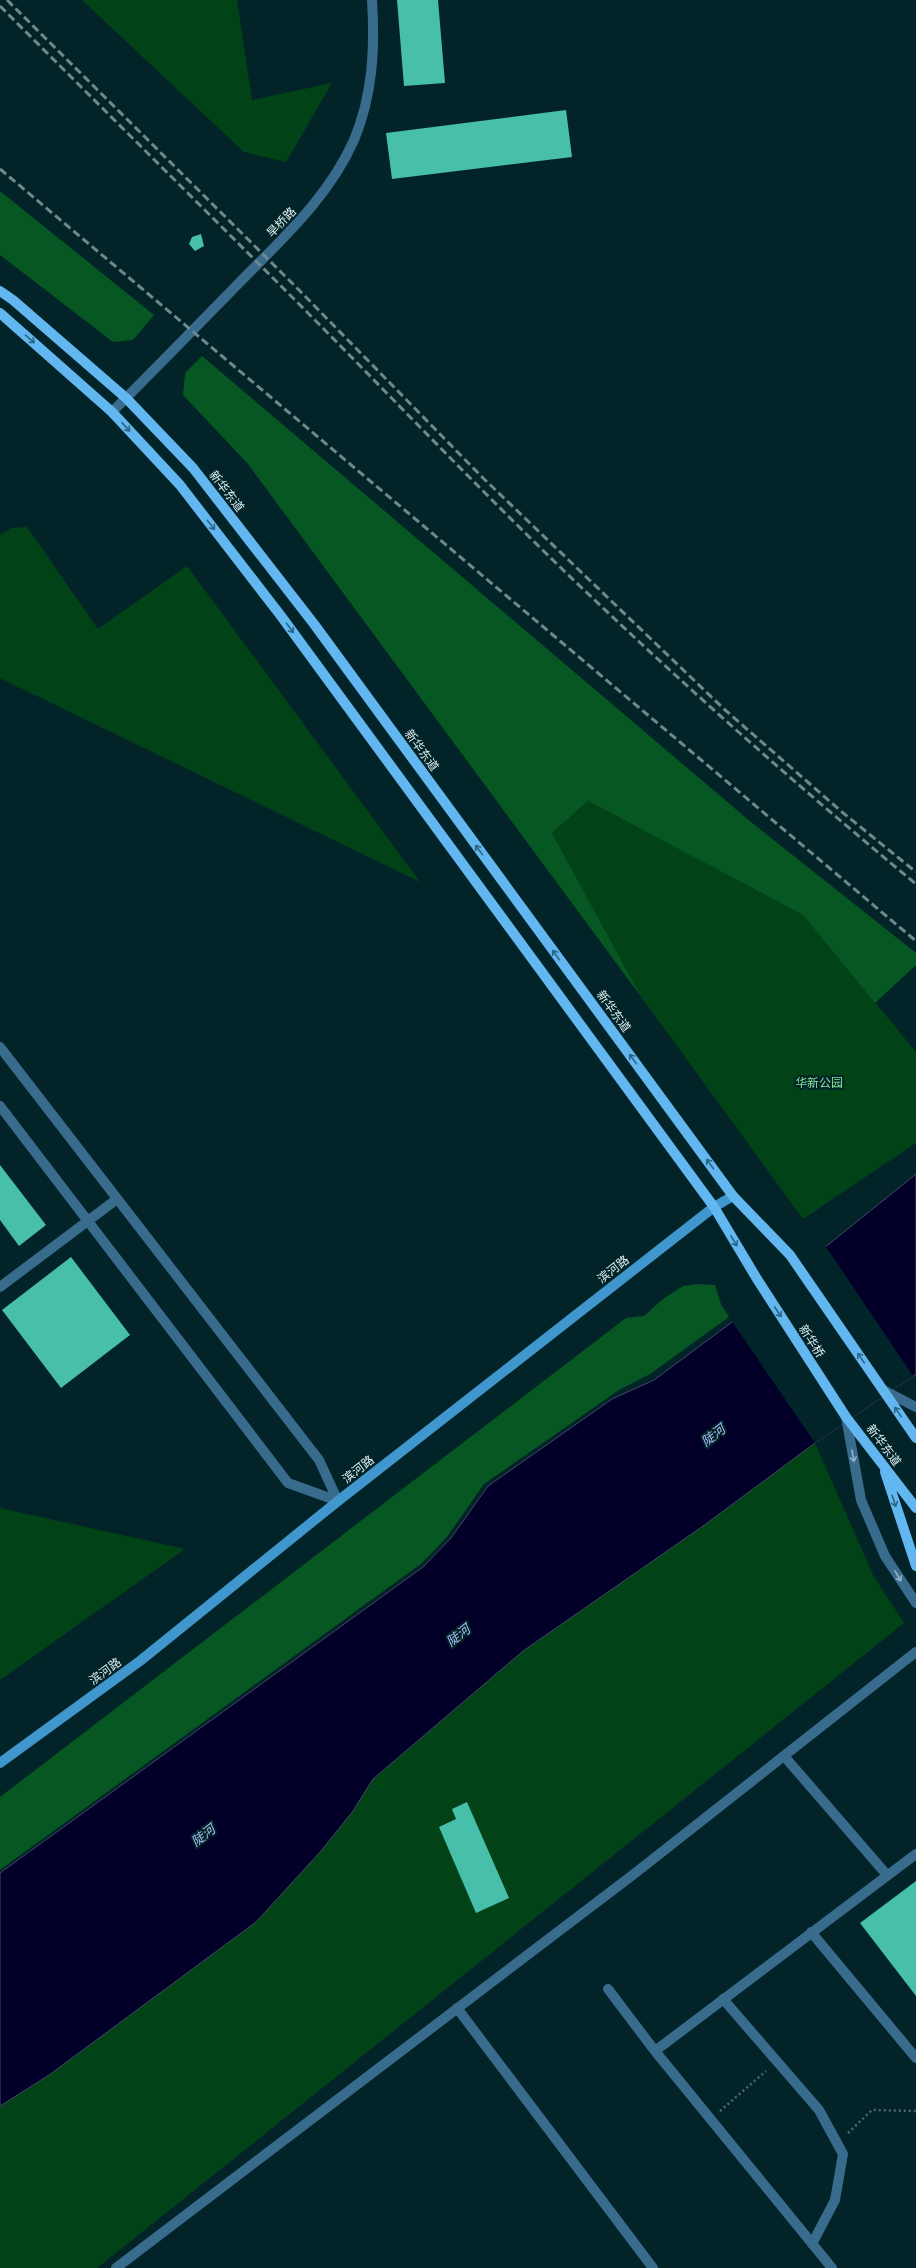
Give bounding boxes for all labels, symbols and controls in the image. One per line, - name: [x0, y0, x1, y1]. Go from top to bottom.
- street label: 旱桥路: [263, 204, 299, 240]
- one-way arrow: [24, 334, 35, 343]
- one-way arrow: [121, 421, 130, 432]
- street label: 新华东道: [206, 467, 248, 515]
- one-way arrow: [206, 519, 215, 530]
- one-way arrow: [286, 622, 294, 633]
- street label: 新华东道: [402, 726, 442, 774]
- one-way arrow: [475, 844, 483, 855]
- one-way arrow: [552, 949, 560, 960]
- street label: 新华东道: [594, 987, 634, 1035]
- one-way arrow: [629, 1054, 637, 1065]
- park label: 华新公园: [795, 1075, 843, 1090]
- one-way arrow: [705, 1159, 714, 1170]
- one-way arrow: [730, 1235, 738, 1247]
- street label: 滨河路: [594, 1252, 632, 1286]
- one-way arrow: [774, 1306, 782, 1317]
- street label: 新华桥: [796, 1322, 828, 1360]
- one-way arrow: [857, 1353, 865, 1364]
- one-way arrow: [894, 1407, 902, 1418]
- water label: 陡河: [698, 1419, 731, 1449]
- street label: 新华东道: [864, 1421, 904, 1469]
- one-way arrow: [849, 1449, 857, 1462]
- street label: 滨河路: [339, 1452, 377, 1486]
- one-way arrow: [891, 1495, 899, 1507]
- one-way arrow: [894, 1570, 902, 1582]
- water label: 陡河: [443, 1619, 476, 1649]
- street label: 滨河路: [86, 1654, 124, 1688]
- water label: 陡河: [188, 1819, 221, 1849]

